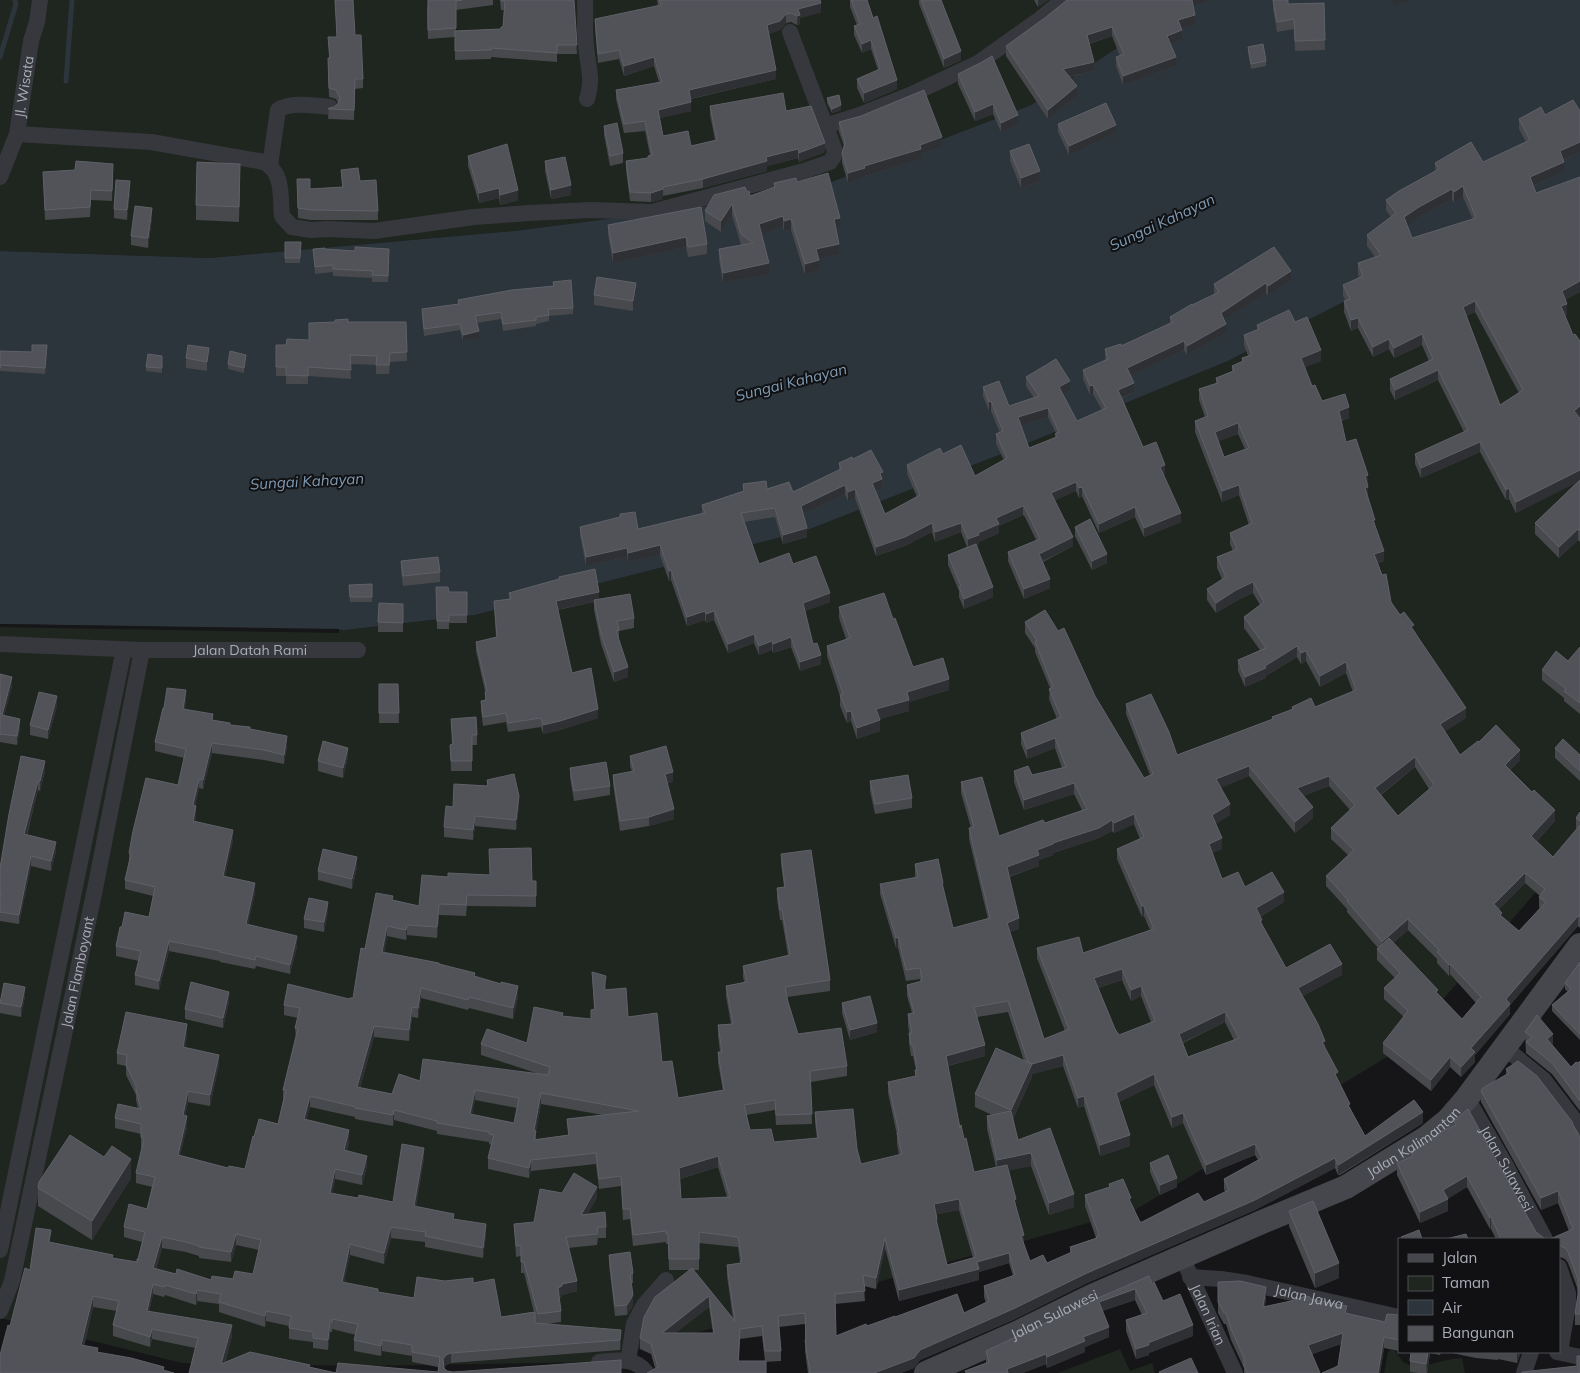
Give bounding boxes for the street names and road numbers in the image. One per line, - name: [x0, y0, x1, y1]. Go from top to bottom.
- street label: Jl. Wisata: [11, 55, 38, 119]
- street label: Jalan Datah Rami: [193, 641, 307, 659]
- street label: Jalan Flamboyant: [57, 915, 98, 1030]
- street label: Jalan Kalimantan: [1363, 1103, 1465, 1181]
- street label: Jalan Sulawesi: [1476, 1122, 1538, 1214]
- street label: Jalan Jawa: [1273, 1280, 1345, 1313]
- street label: Jalan Irian: [1186, 1281, 1230, 1348]
- street label: Jalan Sulawesi: [1008, 1286, 1101, 1344]

